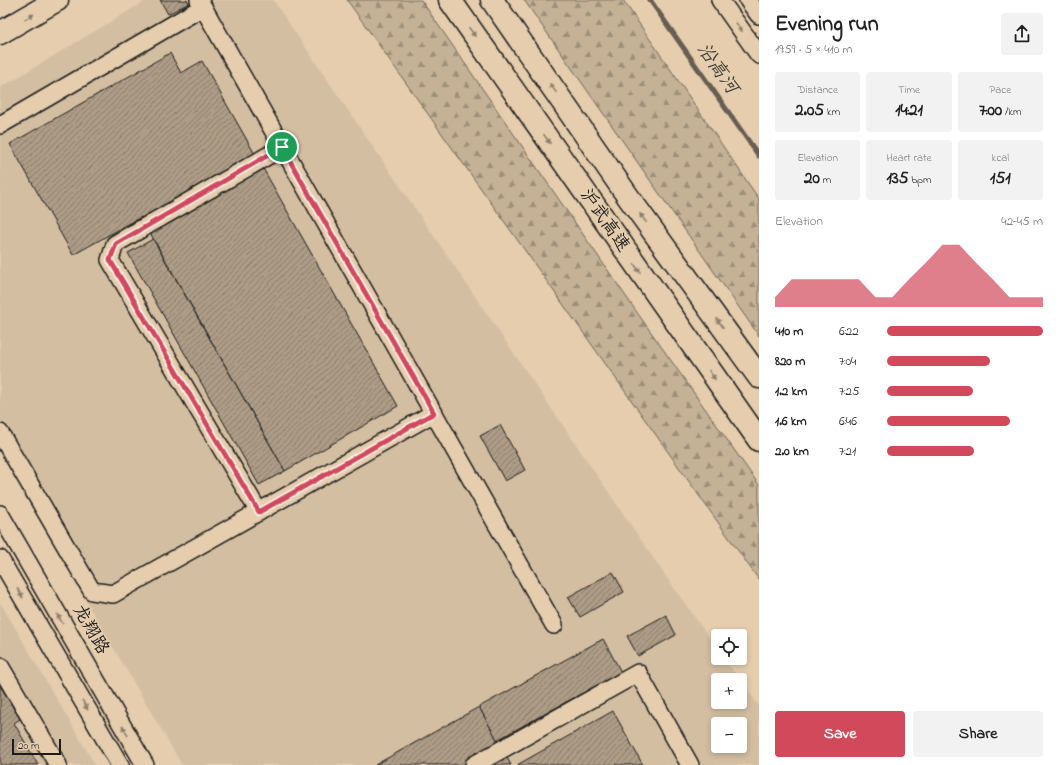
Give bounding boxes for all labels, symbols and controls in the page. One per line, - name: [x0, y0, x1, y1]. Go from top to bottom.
- text: Evening run: [775, 9, 879, 41]
- one-way arrow: [23, 13, 35, 20]
- button: share: [1001, 13, 1043, 55]
- one-way arrow: [735, 22, 743, 33]
- one-way arrow: [468, 27, 476, 37]
- water label: 沿高河: [690, 38, 746, 103]
- text: 19:59 · 5 × 410 m: [775, 40, 853, 59]
- text: Distance: [797, 82, 838, 98]
- text: Time: [898, 82, 920, 98]
- text: Pace: [990, 82, 1011, 98]
- one-way arrow: [549, 83, 557, 93]
- text: 2.05: [795, 98, 824, 123]
- text: 14:21: [895, 98, 923, 123]
- text: 7:00: [979, 98, 1002, 123]
- text: km: [824, 104, 840, 120]
- text: /km: [1002, 104, 1022, 120]
- pin: [265, 130, 299, 164]
- one-way arrow: [543, 133, 551, 144]
- icon: arrive: [271, 136, 293, 158]
- text: Elevation: [797, 150, 838, 166]
- text: Heart rate: [886, 150, 932, 166]
- text: kcal: [992, 150, 1009, 166]
- text: 20: [804, 166, 820, 191]
- text: 135: [886, 166, 909, 191]
- text: 151: [990, 166, 1011, 191]
- text: m: [820, 172, 831, 188]
- text: bpm: [909, 172, 932, 188]
- street label: 沪武高速: [573, 184, 635, 258]
- one-way arrow: [639, 212, 647, 223]
- text: Elevation: [775, 212, 823, 231]
- text: 42–45 m: [1001, 212, 1043, 231]
- one-way arrow: [633, 263, 641, 273]
- one-way arrow: [715, 317, 724, 328]
- text: 410 m: [775, 322, 803, 341]
- text: 6:22: [839, 322, 859, 341]
- text: 820 m: [775, 352, 805, 371]
- text: 7:04: [839, 352, 856, 371]
- one-way arrow: [708, 369, 716, 380]
- text: 1.2 km: [775, 382, 807, 401]
- text: 7:25: [839, 382, 859, 401]
- text: 1.6 km: [775, 412, 807, 431]
- text: 6:46: [839, 412, 857, 431]
- text: 2.0 km: [775, 442, 809, 461]
- text: 7:21: [839, 442, 856, 461]
- one-way arrow: [16, 587, 23, 599]
- street label: 龙翔路: [65, 600, 115, 660]
- one-way arrow: [57, 613, 64, 625]
- map controls: [711, 629, 747, 753]
- button: locate: [711, 629, 747, 665]
- button: +: [711, 673, 747, 709]
- one-way arrow: [81, 699, 88, 711]
- button: Save: [775, 711, 905, 757]
- button: Share: [913, 711, 1043, 757]
- button: −: [711, 717, 747, 753]
- one-way arrow: [122, 725, 129, 737]
- scale bar: [12, 737, 61, 756]
- text: 20 m: [18, 738, 40, 754]

